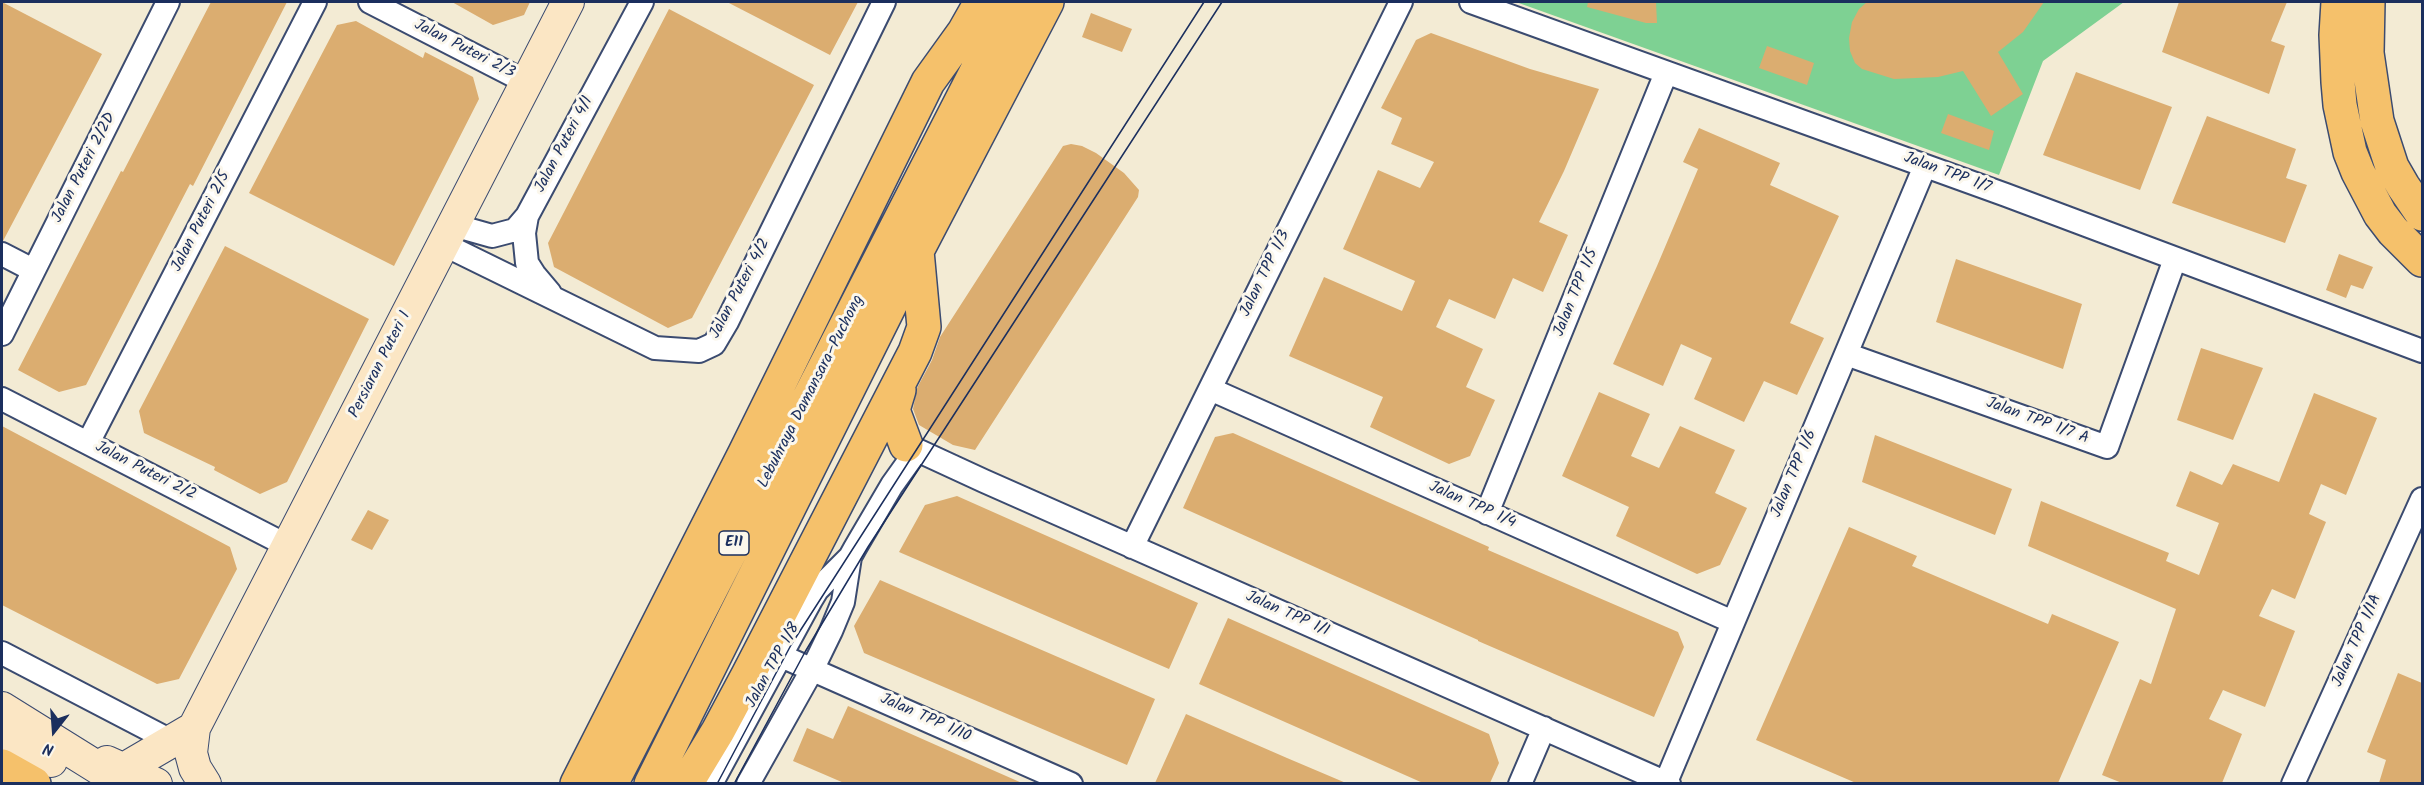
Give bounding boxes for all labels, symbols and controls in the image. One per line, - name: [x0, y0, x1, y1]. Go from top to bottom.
- street label: Jalan Puteri 2/3: [410, 16, 518, 84]
- street label: Jalan Puteri 4/1: [532, 94, 598, 196]
- street label: Jalan Puteri 2/2D: [49, 110, 121, 226]
- street label: Jalan TPP 1/7: [1901, 149, 1993, 199]
- street label: Jalan Puteri 2/5: [168, 169, 236, 275]
- street label: Jalan TPP 1/3: [1237, 228, 1295, 320]
- street label: Jalan Puteri 4/2: [707, 236, 775, 342]
- street label: Jalan TPP 1/5: [1551, 246, 1603, 340]
- street label: Lebuhraya Damansara–Puchong: [755, 292, 869, 492]
- street label: Persiaran Puteri 1: [346, 308, 416, 422]
- street label: Jalan TPP 1/7 A: [1983, 395, 2091, 449]
- street label: Jalan TPP 1/6: [1768, 427, 1822, 521]
- street label: Jalan Puteri 2/2: [91, 438, 199, 506]
- street label: Jalan TPP 1/4: [1426, 478, 1518, 534]
- road number: E11: [719, 531, 749, 555]
- street label: Jalan TPP 1/1: [1242, 588, 1332, 642]
- street label: Jalan TPP 1/1A: [2329, 592, 2387, 690]
- street label: Jalan TPP 1/8: [743, 620, 805, 712]
- street label: Jalan TPP 1/10: [877, 690, 973, 748]
- north arrow: [24, 701, 84, 761]
- text: N: [40, 735, 57, 762]

